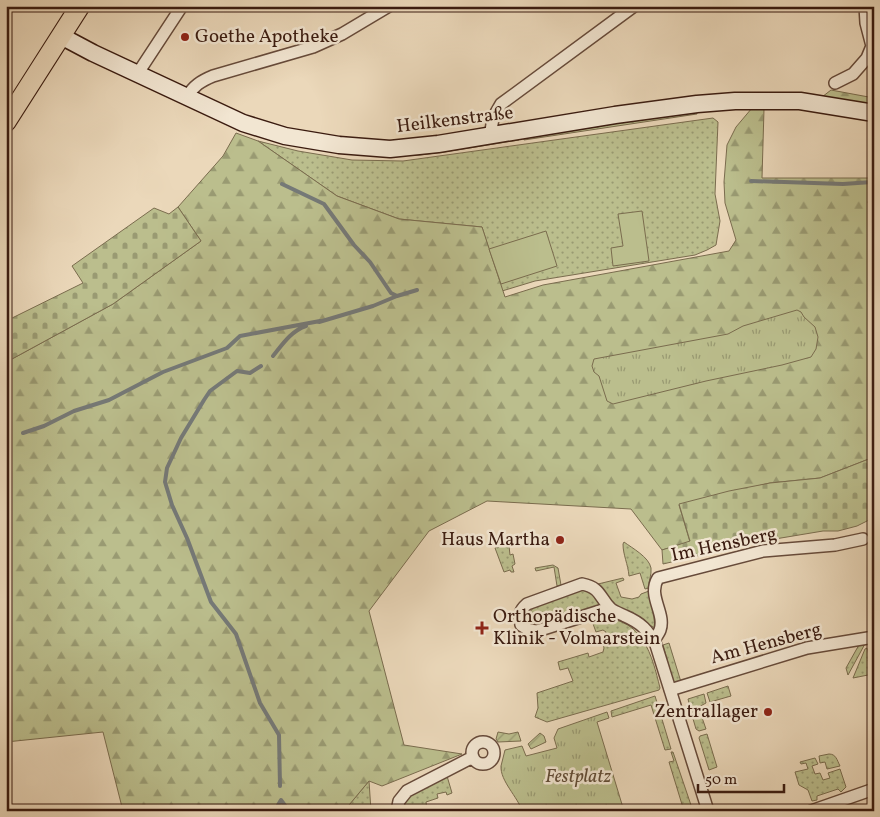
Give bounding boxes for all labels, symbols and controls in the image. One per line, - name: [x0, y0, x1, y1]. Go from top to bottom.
- place label: Goethe Apotheke: [195, 24, 339, 50]
- marker: Goethe Apotheke: [179, 31, 191, 43]
- street label: Heilkenstraße: [395, 100, 515, 140]
- street label: Im Hensberg: [669, 521, 779, 569]
- place label: Haus Martha: [441, 527, 550, 553]
- marker: Haus Martha: [554, 534, 566, 546]
- place label: Orthopädische Klinik - Volmarstein: [493, 604, 661, 652]
- street label: Am Hensberg: [708, 617, 824, 671]
- marker: Orthopädische Klinik - Volmarstein: [475, 621, 489, 635]
- place label: Zentrallager: [654, 699, 758, 725]
- marker: Zentrallager: [762, 706, 774, 718]
- scale bar: [698, 762, 784, 794]
- park label: Festplatz: [545, 764, 611, 790]
- text: 50 m: [705, 770, 737, 791]

